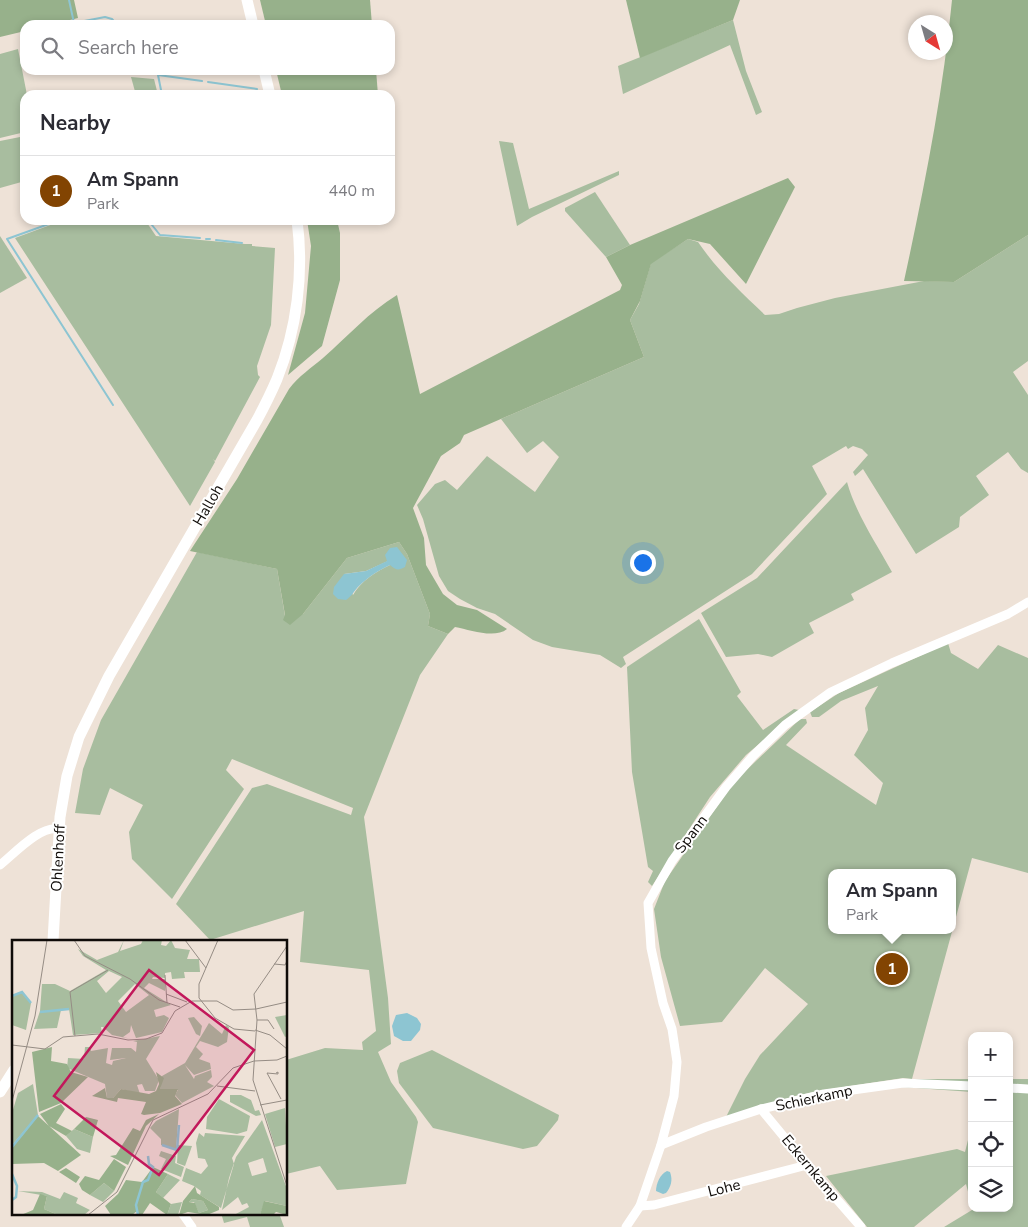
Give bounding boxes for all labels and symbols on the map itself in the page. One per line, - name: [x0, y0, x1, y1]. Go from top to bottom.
- north arrow: [908, 15, 953, 60]
- street label: Halloh: [188, 481, 228, 529]
- your location: [630, 550, 656, 576]
- street label: Spann: [670, 811, 712, 857]
- street label: Ohlenhoff: [46, 823, 70, 892]
- inset map: [12, 940, 288, 1214]
- pin: 1: [876, 950, 908, 988]
- street label: Schierkamp: [774, 1080, 855, 1116]
- street label: Eckernkamp: [777, 1130, 845, 1206]
- street label: Lohe: [706, 1174, 742, 1202]

